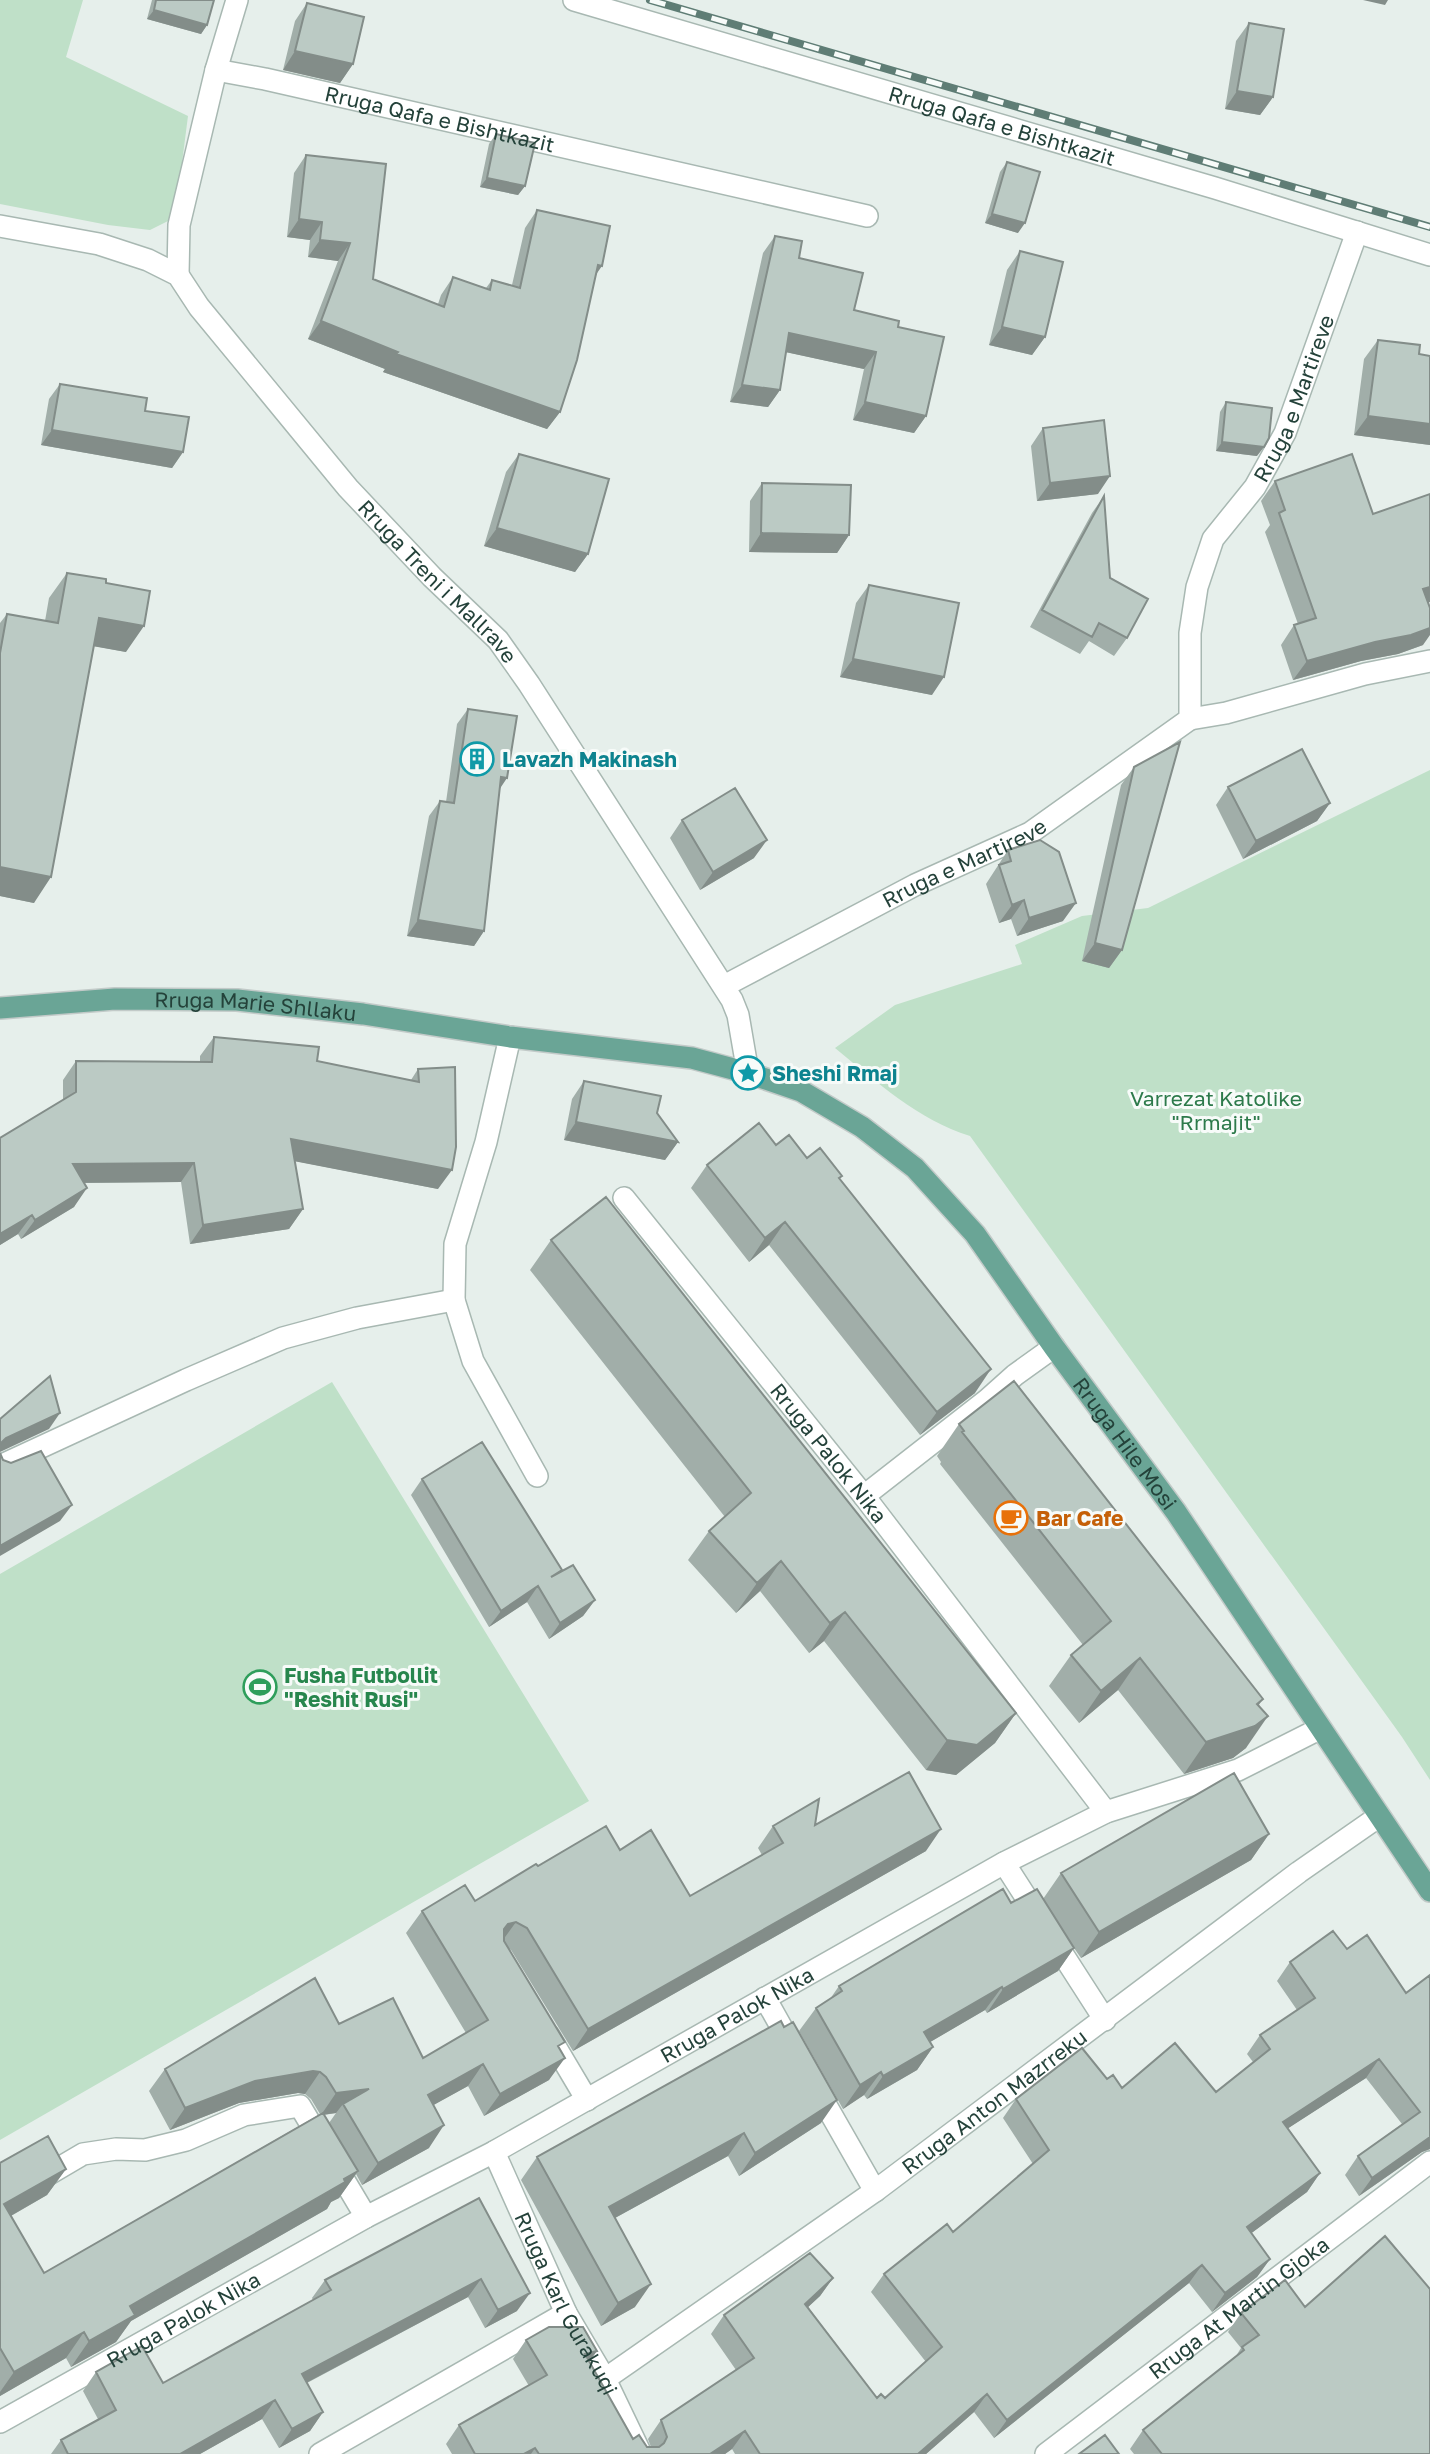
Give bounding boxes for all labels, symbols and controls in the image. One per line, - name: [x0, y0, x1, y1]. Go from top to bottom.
- street label: Rruga Qafa e Bishtkazit: [322, 80, 557, 157]
- street label: Rruga Qafa e Bishtkazit: [886, 80, 1118, 171]
- street label: Rruga e Martireve: [1248, 311, 1339, 486]
- street label: Rruga Treni i Mallrave: [353, 494, 523, 668]
- building icon: Lavazh Makinash: [458, 740, 496, 778]
- place label: Lavazh Makinash: [502, 746, 677, 772]
- street label: Rruga e Martireve: [878, 813, 1051, 913]
- street label: Rruga Marie Shllaku: [154, 986, 358, 1026]
- place icon: Sheshi Rmaj: [729, 1054, 767, 1092]
- place label: Sheshi Rmaj: [772, 1060, 898, 1086]
- park label: Varrezat Katolike "Rrmajit": [1130, 1085, 1302, 1135]
- street label: Rruga Hile Mosi: [1068, 1372, 1183, 1515]
- street label: Rruga Palok Nika: [765, 1378, 893, 1528]
- cafe icon: Bar Cafe: [992, 1499, 1030, 1537]
- place label: Bar Cafe: [1036, 1505, 1123, 1531]
- place label: Fusha Futbollit "Reshit Rusi": [284, 1662, 438, 1712]
- sports icon: Fusha Futbollit "Reshit Rusi": [241, 1668, 279, 1706]
- street label: Rruga Palok Nika: [655, 1961, 818, 2068]
- street label: Rruga Anton Mazrreku: [896, 2023, 1092, 2179]
- street label: Rruga Karl Gurakuqi: [509, 2208, 624, 2399]
- street label: Rruga At Martin Gjoka: [1143, 2231, 1334, 2384]
- street label: Rruga Palok Nika: [102, 2266, 265, 2373]

